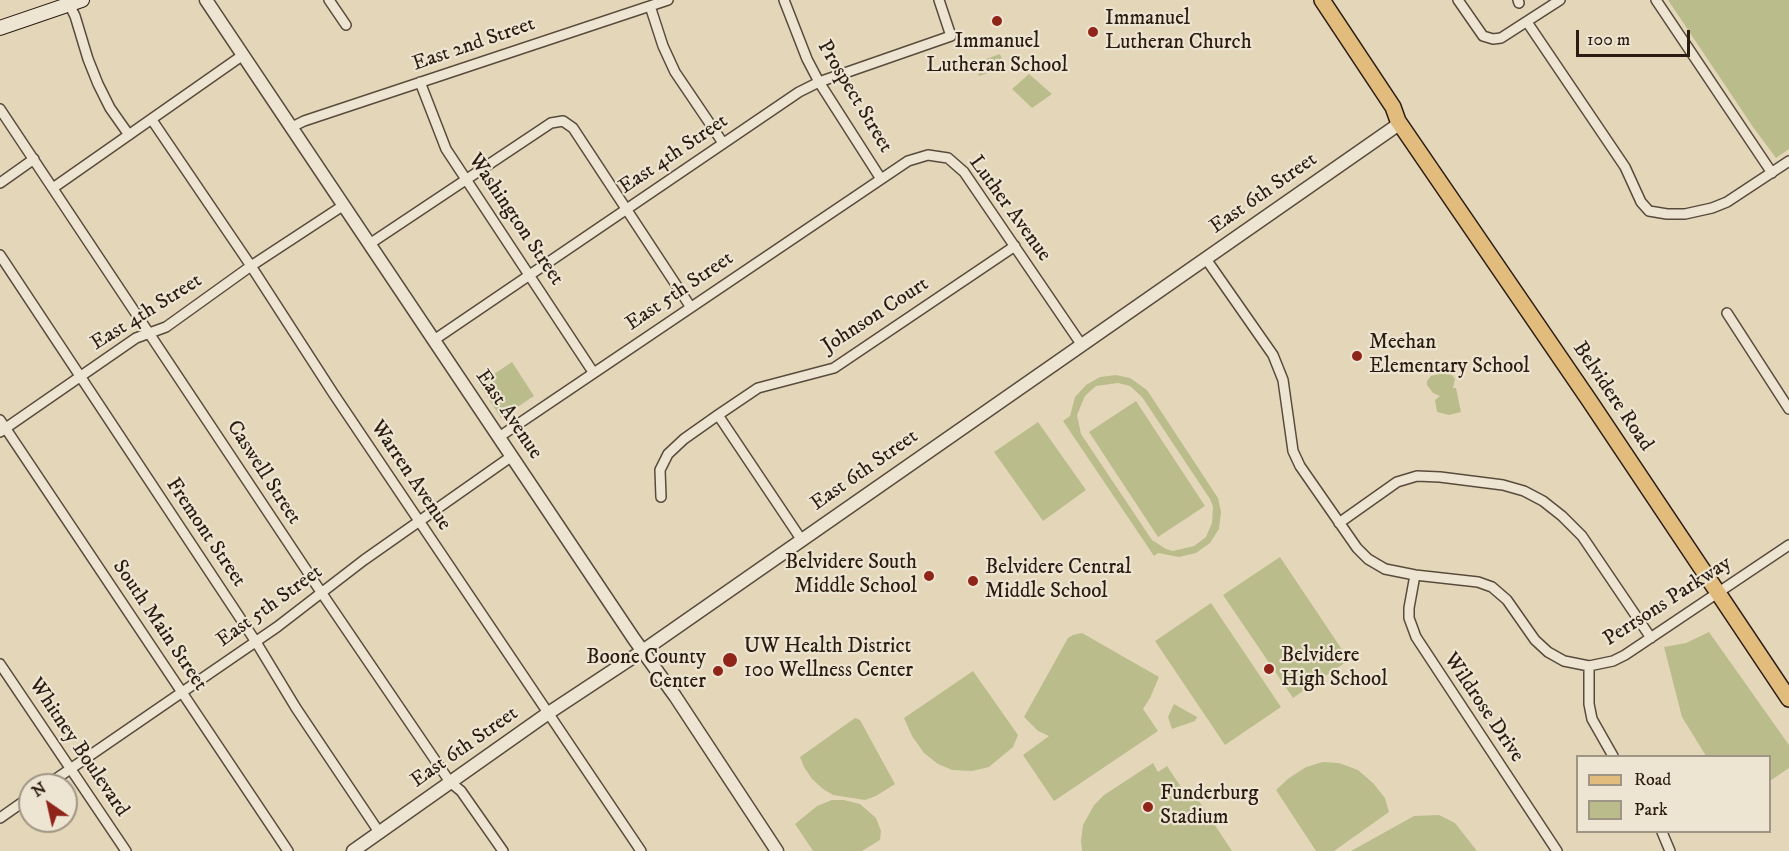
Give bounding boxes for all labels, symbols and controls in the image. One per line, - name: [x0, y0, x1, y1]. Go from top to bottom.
- place label: Immanuel Lutheran Church: [1105, 7, 1252, 57]
- street label: East 2nd Street: [409, 12, 539, 78]
- marker: Immanuel Lutheran School: [990, 14, 1004, 28]
- scale bar: [1579, 18, 1693, 56]
- marker: Immanuel Lutheran Church: [1086, 25, 1100, 39]
- text: 100 m: [1587, 29, 1630, 51]
- place label: Immanuel Lutheran School: [926, 30, 1068, 80]
- street label: Prospect Street: [811, 36, 897, 158]
- street label: East 4th Street: [615, 109, 733, 201]
- street label: East 6th Street: [1206, 148, 1322, 240]
- street label: Washington Street: [462, 149, 568, 291]
- street label: Luther Avenue: [962, 151, 1056, 267]
- street label: East 5th Street: [621, 247, 739, 337]
- street label: East 4th Street: [87, 269, 207, 357]
- street label: Johnson Court: [818, 272, 934, 360]
- place label: Meehan Elementary School: [1369, 331, 1530, 381]
- street label: Belvidere Road: [1566, 338, 1658, 456]
- marker: Meehan Elementary School: [1350, 349, 1364, 363]
- street label: East Avenue: [469, 365, 547, 465]
- street label: Caswell Street: [220, 416, 306, 530]
- street label: Warren Avenue: [364, 416, 456, 536]
- street label: East 6th Street: [807, 425, 923, 517]
- street label: Fremont Street: [159, 474, 251, 592]
- place label: Belvidere South Middle School: [785, 551, 917, 601]
- street label: Perrsons Parkway: [1599, 551, 1737, 653]
- street label: South Main Street: [106, 556, 212, 696]
- place label: Belvidere Central Middle School: [985, 556, 1131, 606]
- street label: East 5th Street: [212, 560, 328, 654]
- marker: Belvidere South Middle School: [922, 569, 936, 583]
- marker: Belvidere Central Middle School: [966, 574, 980, 588]
- place label: UW Health District 100 Wellness Center: [744, 635, 913, 685]
- place label: Belvidere High School: [1281, 644, 1387, 694]
- place label: Boone County Center: [586, 646, 706, 696]
- street label: Wildrose Drive: [1437, 649, 1529, 767]
- marker: UW Health District 100 Wellness Center: [721, 651, 739, 669]
- marker: Belvidere High School: [1262, 662, 1276, 676]
- marker: Boone County Center: [711, 664, 725, 678]
- street label: Whitney Boulevard: [22, 674, 134, 822]
- street label: East 6th Street: [407, 702, 523, 794]
- legend: [1576, 755, 1771, 833]
- text: Road: [1634, 769, 1671, 791]
- north arrow: [18, 773, 78, 833]
- text: N: [28, 778, 50, 802]
- place label: Funderburg Stadium: [1160, 782, 1258, 832]
- text: Park: [1634, 799, 1668, 821]
- marker: Funderburg Stadium: [1141, 800, 1155, 814]

